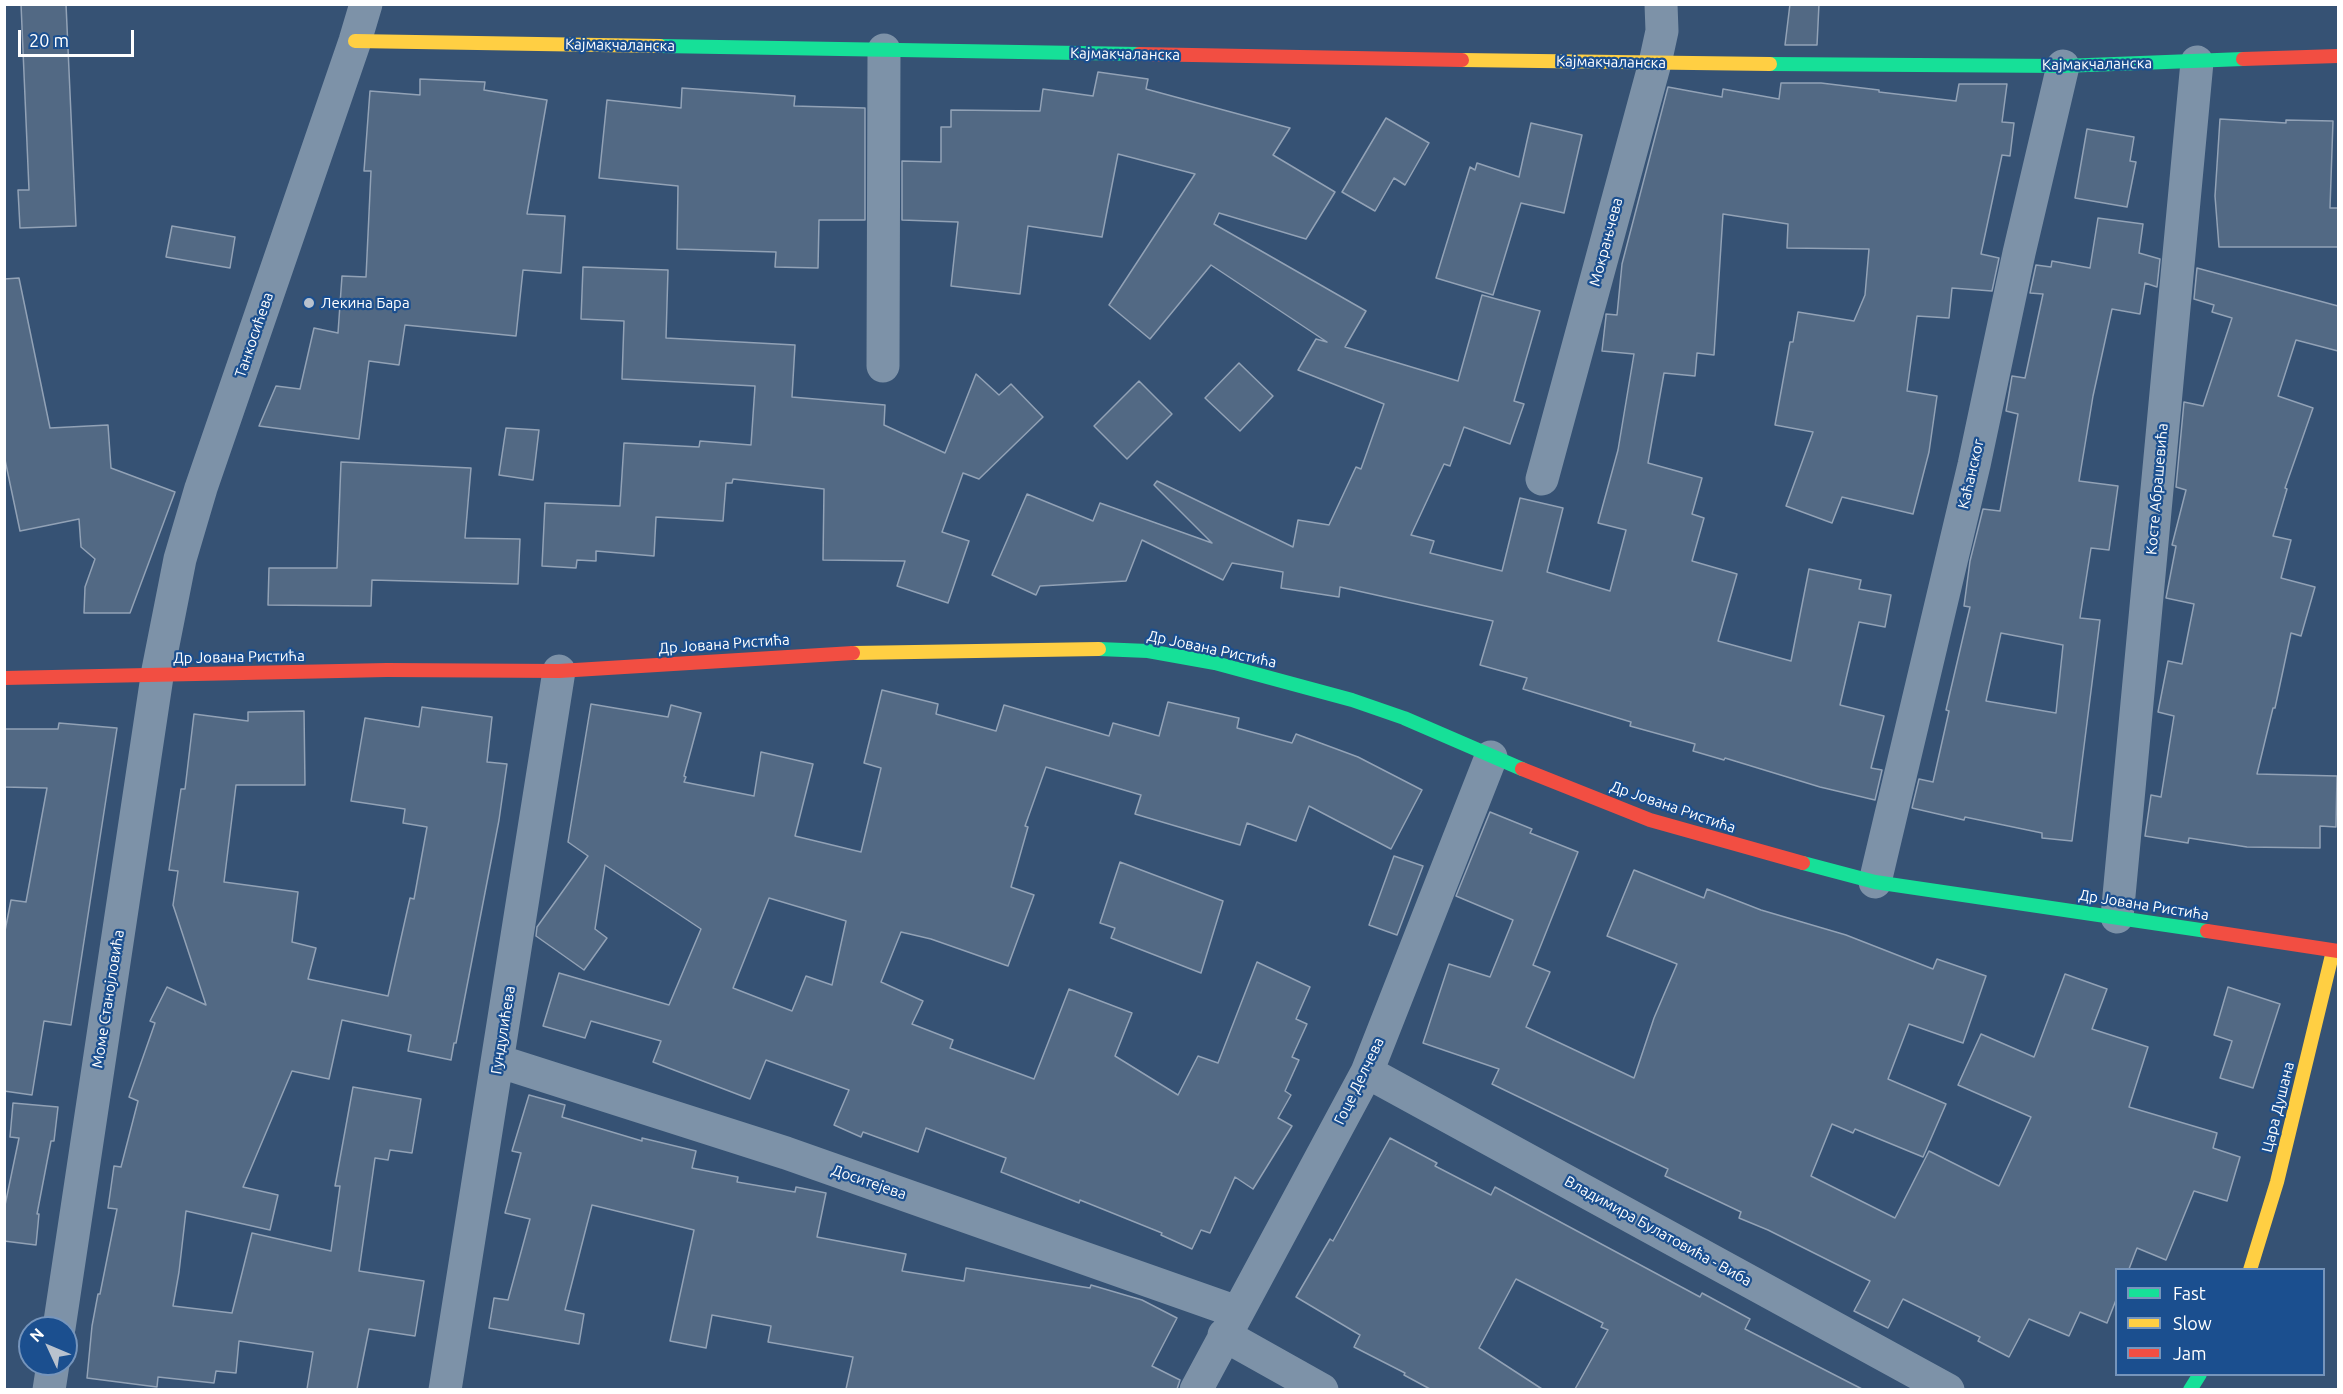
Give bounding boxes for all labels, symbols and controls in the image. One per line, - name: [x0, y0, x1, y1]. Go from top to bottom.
- scale bar: [21, 18, 136, 56]
- text: 20 m: [29, 30, 69, 50]
- street label: Кајмакчаланска: [565, 35, 675, 55]
- street label: Кајмакчаланска: [1070, 44, 1180, 64]
- street label: Кајмакчаланска: [1556, 52, 1666, 72]
- street label: Кајмакчаланска: [2042, 54, 2152, 74]
- street label: Мокрањчева: [1586, 196, 1626, 288]
- street label: Танкосићева: [231, 290, 277, 380]
- place label: Лекина Бара: [321, 294, 410, 312]
- marker: Лекина Бара: [302, 296, 316, 310]
- street label: Косте Абрашевића: [2142, 422, 2172, 556]
- street label: Каћанског: [1954, 437, 1988, 511]
- street label: Др Јована Ристића: [1146, 627, 1278, 671]
- street label: Др Јована Ристића: [658, 630, 790, 658]
- street label: Др Јована Ристића: [173, 647, 305, 667]
- street label: Др Јована Ристића: [1608, 777, 1738, 837]
- street label: Др Јована Ристића: [2078, 886, 2210, 924]
- street label: Моме Станојловића: [88, 929, 128, 1069]
- street label: Гундулићева: [487, 984, 519, 1076]
- street label: Гоце Делчева: [1330, 1034, 1388, 1128]
- street label: Цара Душана: [2258, 1060, 2298, 1154]
- street label: Доситејева: [829, 1161, 909, 1203]
- street label: Владимира Булатовића - Виба: [1561, 1172, 1755, 1290]
- legend: [2115, 1268, 2325, 1376]
- text: Fast: [2173, 1283, 2206, 1303]
- text: Slow: [2173, 1313, 2212, 1333]
- north arrow: [18, 1316, 78, 1376]
- text: N: [26, 1324, 47, 1345]
- text: Jam: [2173, 1343, 2207, 1363]

